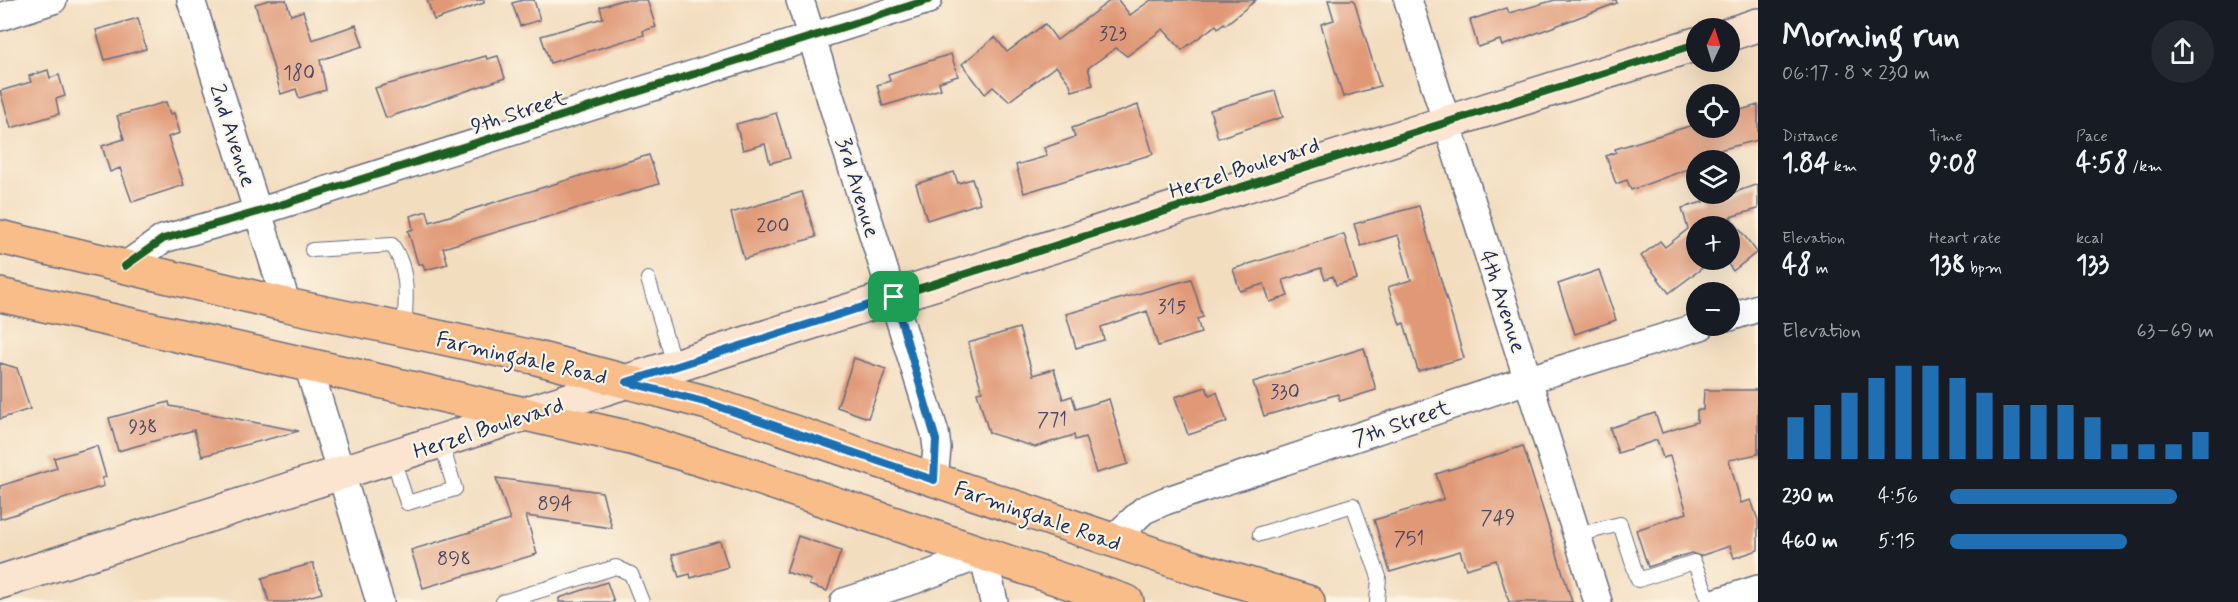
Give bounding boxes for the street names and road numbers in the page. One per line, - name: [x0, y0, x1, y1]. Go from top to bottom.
- street label: 2nd Avenue: [202, 81, 262, 191]
- street label: 9th Street: [468, 84, 570, 141]
- street label: Herzel Boulevard: [1166, 131, 1323, 206]
- street label: 3rd Avenue: [829, 134, 886, 241]
- street label: 4th Avenue: [1472, 247, 1532, 357]
- street label: Farmingdale Road: [433, 326, 610, 395]
- street label: Herzel Boulevard: [410, 391, 567, 466]
- street label: 7th Street: [1349, 394, 1454, 454]
- street label: Farmingdale Road: [949, 475, 1124, 561]

